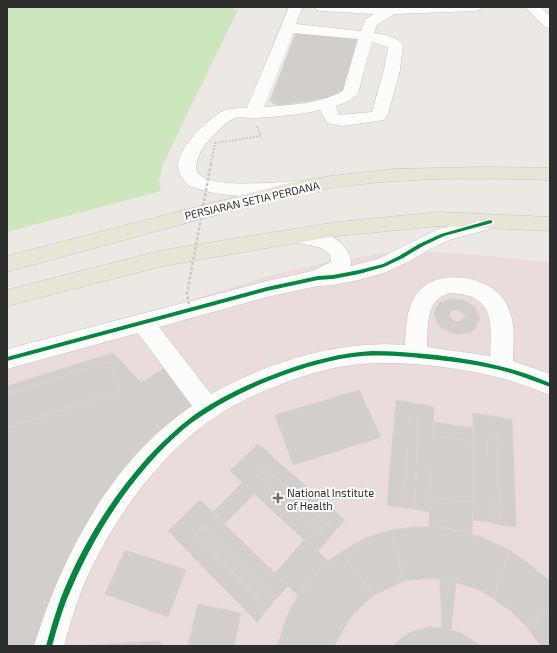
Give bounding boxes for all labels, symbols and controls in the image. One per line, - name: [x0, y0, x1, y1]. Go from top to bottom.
- street label: PERSIARAN SETIA PERDANA: [183, 178, 321, 222]
- place label: National Institute of Health: [287, 486, 374, 512]
- marker: National Institute of Health: [272, 492, 284, 504]

